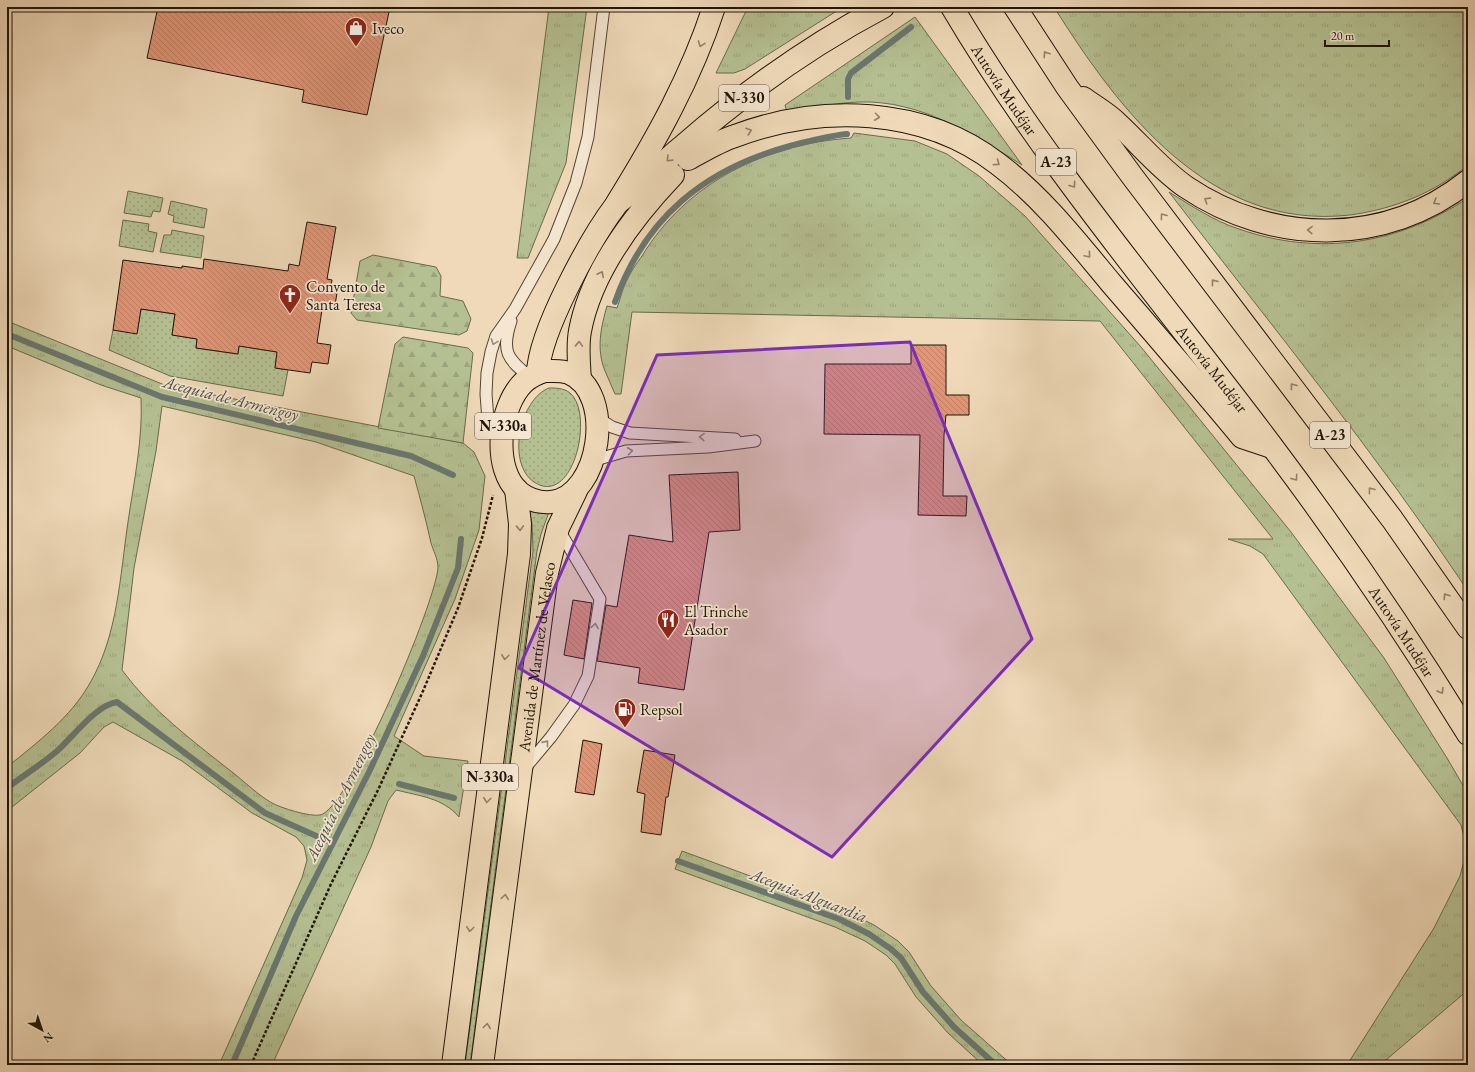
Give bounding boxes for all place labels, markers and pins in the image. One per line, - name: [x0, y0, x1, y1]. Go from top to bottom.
- shop icon: Iveco: [343, 15, 369, 48]
- place label: Iveco: [372, 18, 404, 39]
- place label: Convento de Santa Teresa: [306, 276, 385, 315]
- church icon: Convento de Santa Teresa: [277, 282, 303, 315]
- place label: El Trinche Asador: [683, 601, 748, 640]
- restaurant icon: El Trinche Asador: [655, 607, 681, 640]
- fuel station icon: Repsol: [612, 696, 638, 729]
- place label: Repsol: [640, 699, 683, 720]

